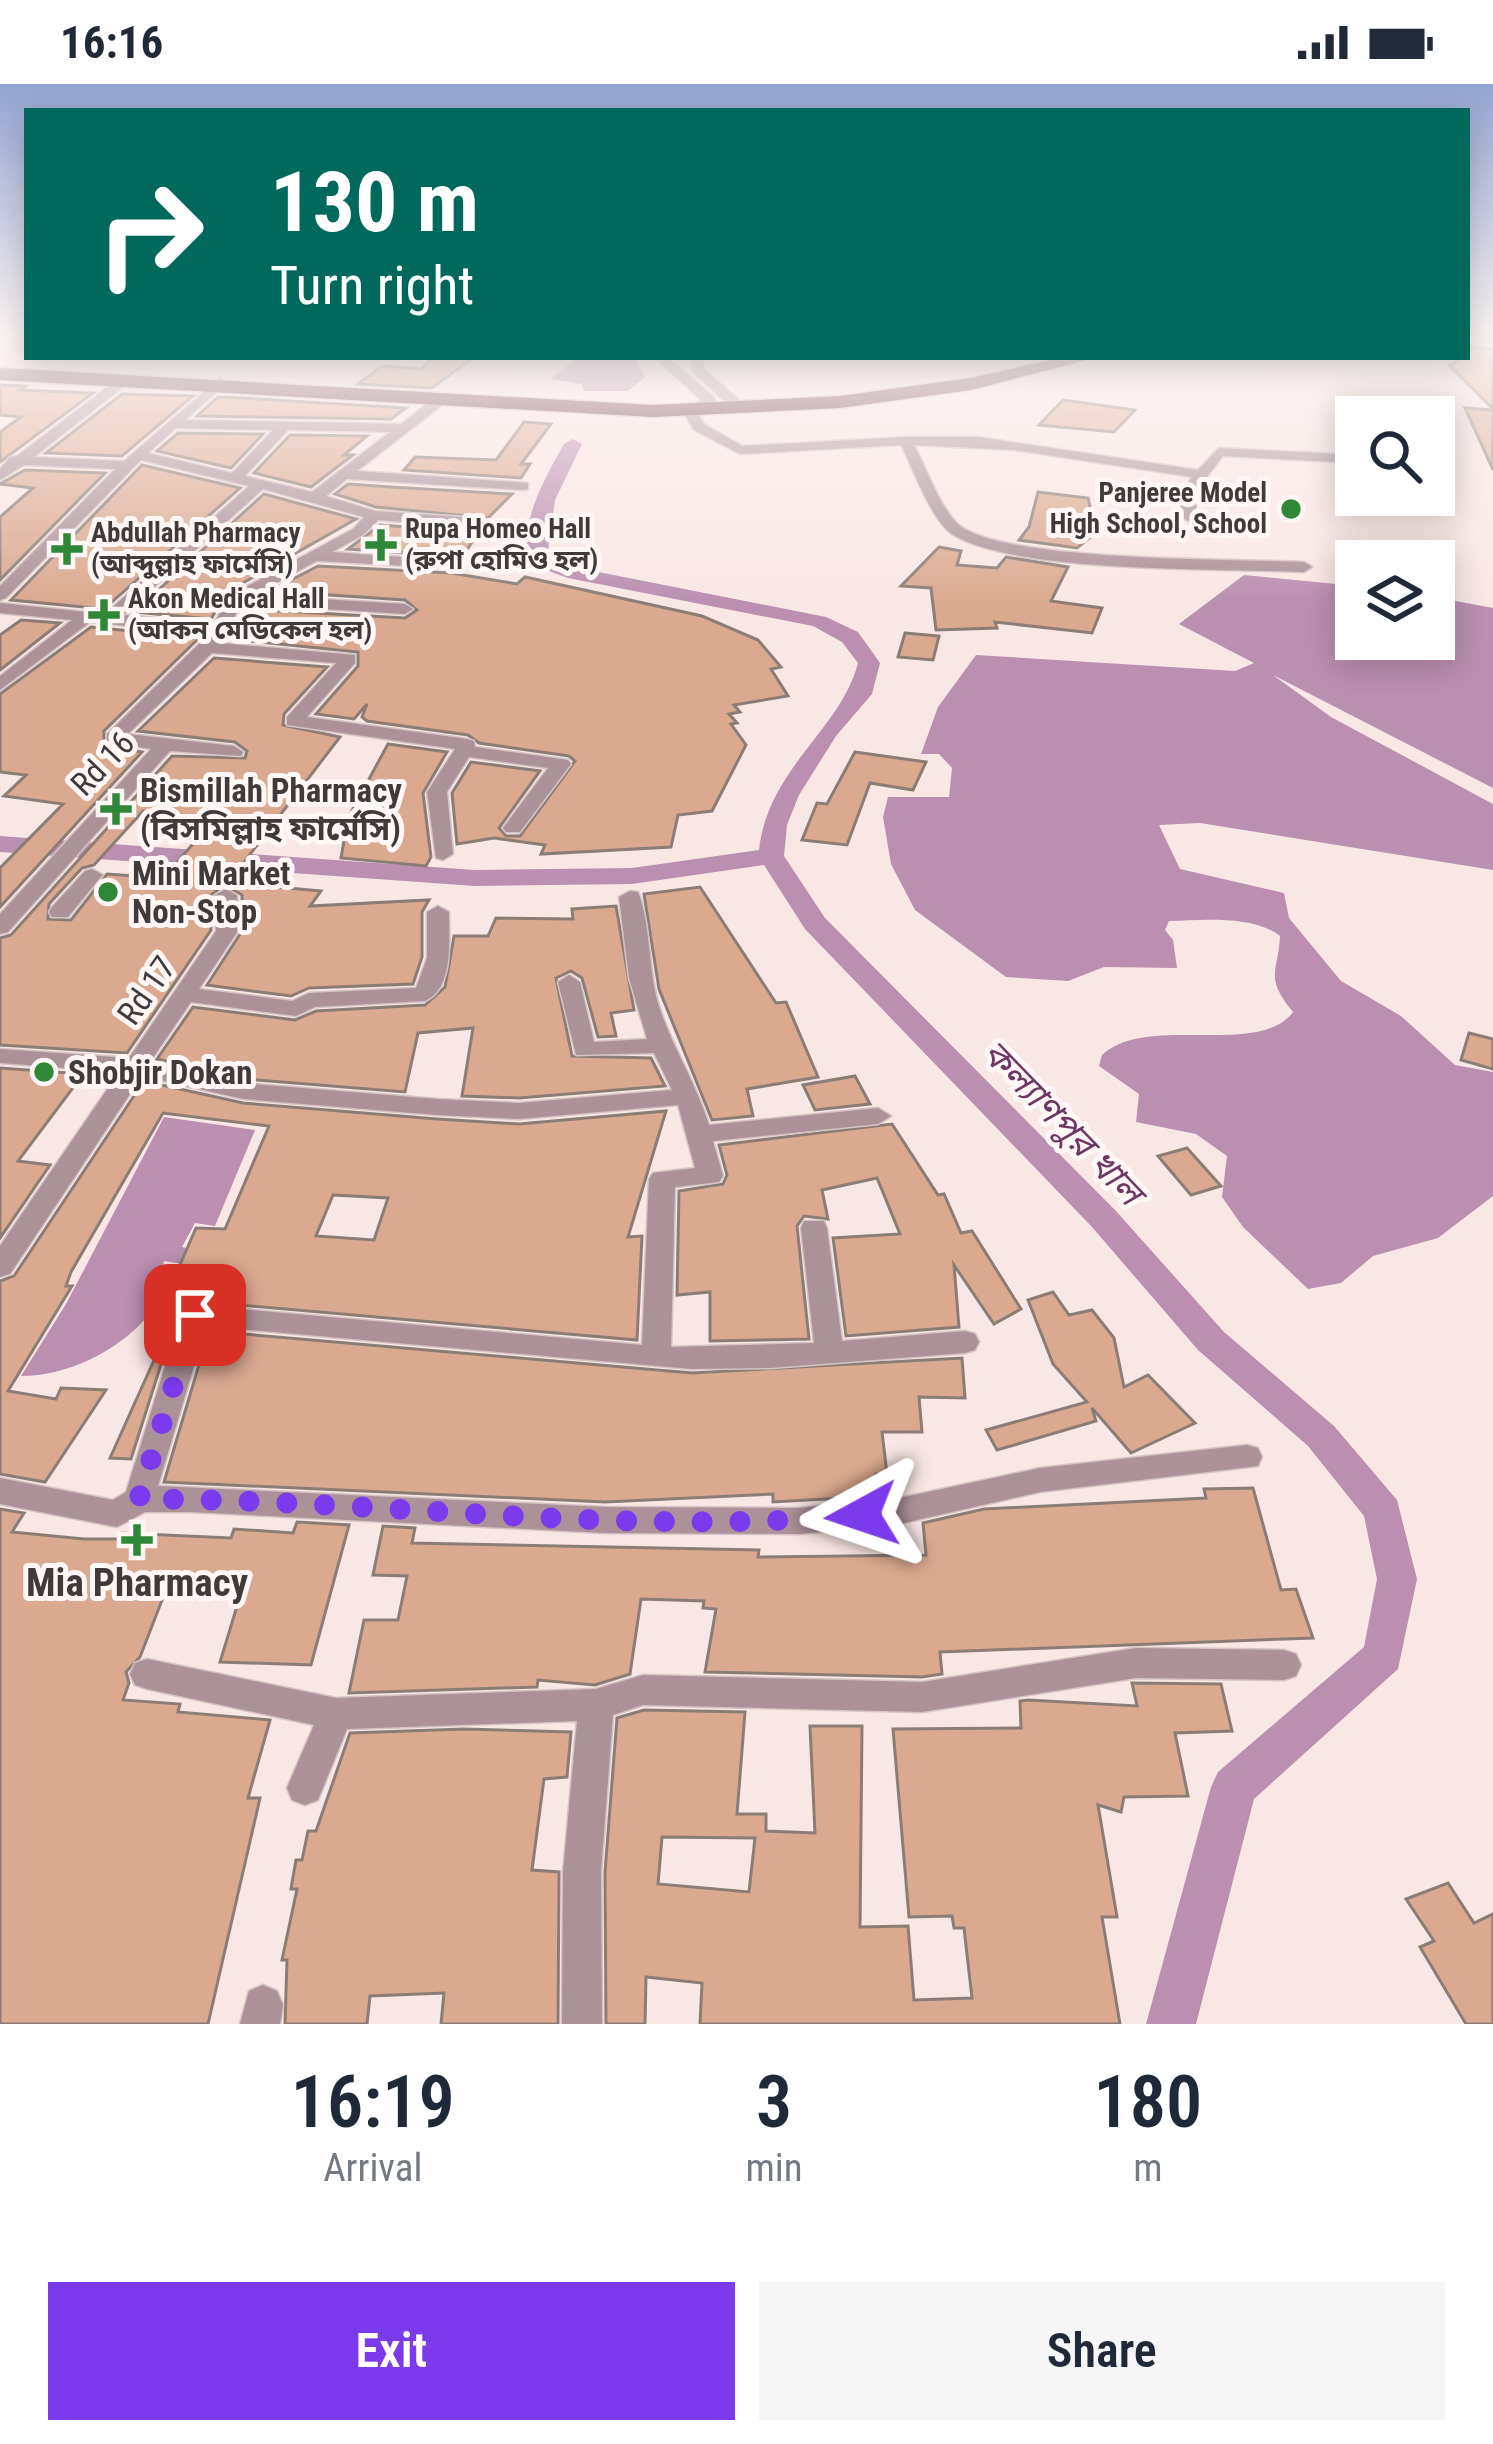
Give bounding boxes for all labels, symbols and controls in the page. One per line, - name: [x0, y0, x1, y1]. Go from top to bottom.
- text: 16:16: [60, 16, 163, 69]
- text: 130 m: [270, 153, 479, 252]
- icon: right: [72, 156, 228, 312]
- text: Turn right: [270, 254, 474, 317]
- map controls: [1335, 396, 1455, 660]
- button: search: [1335, 396, 1455, 516]
- place label: Panjeree Model High School, School: [1050, 477, 1267, 540]
- marker: Panjeree Model High School, School: [1278, 496, 1304, 522]
- place label: Rupa Homeo Hall (রুপা হোমিও হল): [405, 513, 598, 576]
- place label: Abdullah Pharmacy (আব্দুল্লাহ ফার্মেসি): [91, 517, 300, 580]
- marker: Rupa Homeo Hall (রুপা হোমিও হল): [368, 532, 394, 558]
- marker: Abdullah Pharmacy (আব্দুল্লাহ ফার্মেসি): [54, 536, 80, 562]
- button: layers: [1335, 540, 1455, 660]
- place label: Akon Medical Hall (আকন মেডিকেল হল): [128, 583, 372, 646]
- marker: Akon Medical Hall (আকন মেডিকেল হল): [91, 602, 117, 628]
- street label: Rd 16: [63, 723, 142, 804]
- place label: Bismillah Pharmacy (বিসমিল্লাহ ফার্মেসি): [140, 771, 402, 848]
- marker: Bismillah Pharmacy (বিসমিল্লাহ ফার্মেসি): [103, 796, 129, 822]
- place label: Mini Market Non-Stop: [132, 854, 290, 931]
- marker: Mini Market Non-Stop: [95, 879, 121, 905]
- street label: Rd 17: [109, 949, 184, 1032]
- water label: কল্যাণপুর খাল: [974, 1032, 1156, 1218]
- place label: Shobjir Dokan: [68, 1053, 252, 1092]
- marker: Shobjir Dokan: [31, 1059, 57, 1085]
- pin: [144, 1264, 246, 1366]
- icon: arrive: [162, 1282, 228, 1348]
- position arrow: [799, 1452, 925, 1578]
- marker: Mia Pharmacy: [124, 1527, 150, 1553]
- place label: Mia Pharmacy: [26, 1560, 249, 1606]
- text: 16:19: [291, 2060, 455, 2145]
- text: 3: [756, 2060, 792, 2145]
- text: 180: [1094, 2060, 1202, 2145]
- text: Arrival: [323, 2145, 422, 2191]
- text: min: [746, 2145, 803, 2191]
- text: m: [1133, 2145, 1163, 2191]
- button: Exit: [48, 2282, 735, 2420]
- button: Share: [759, 2282, 1445, 2420]

